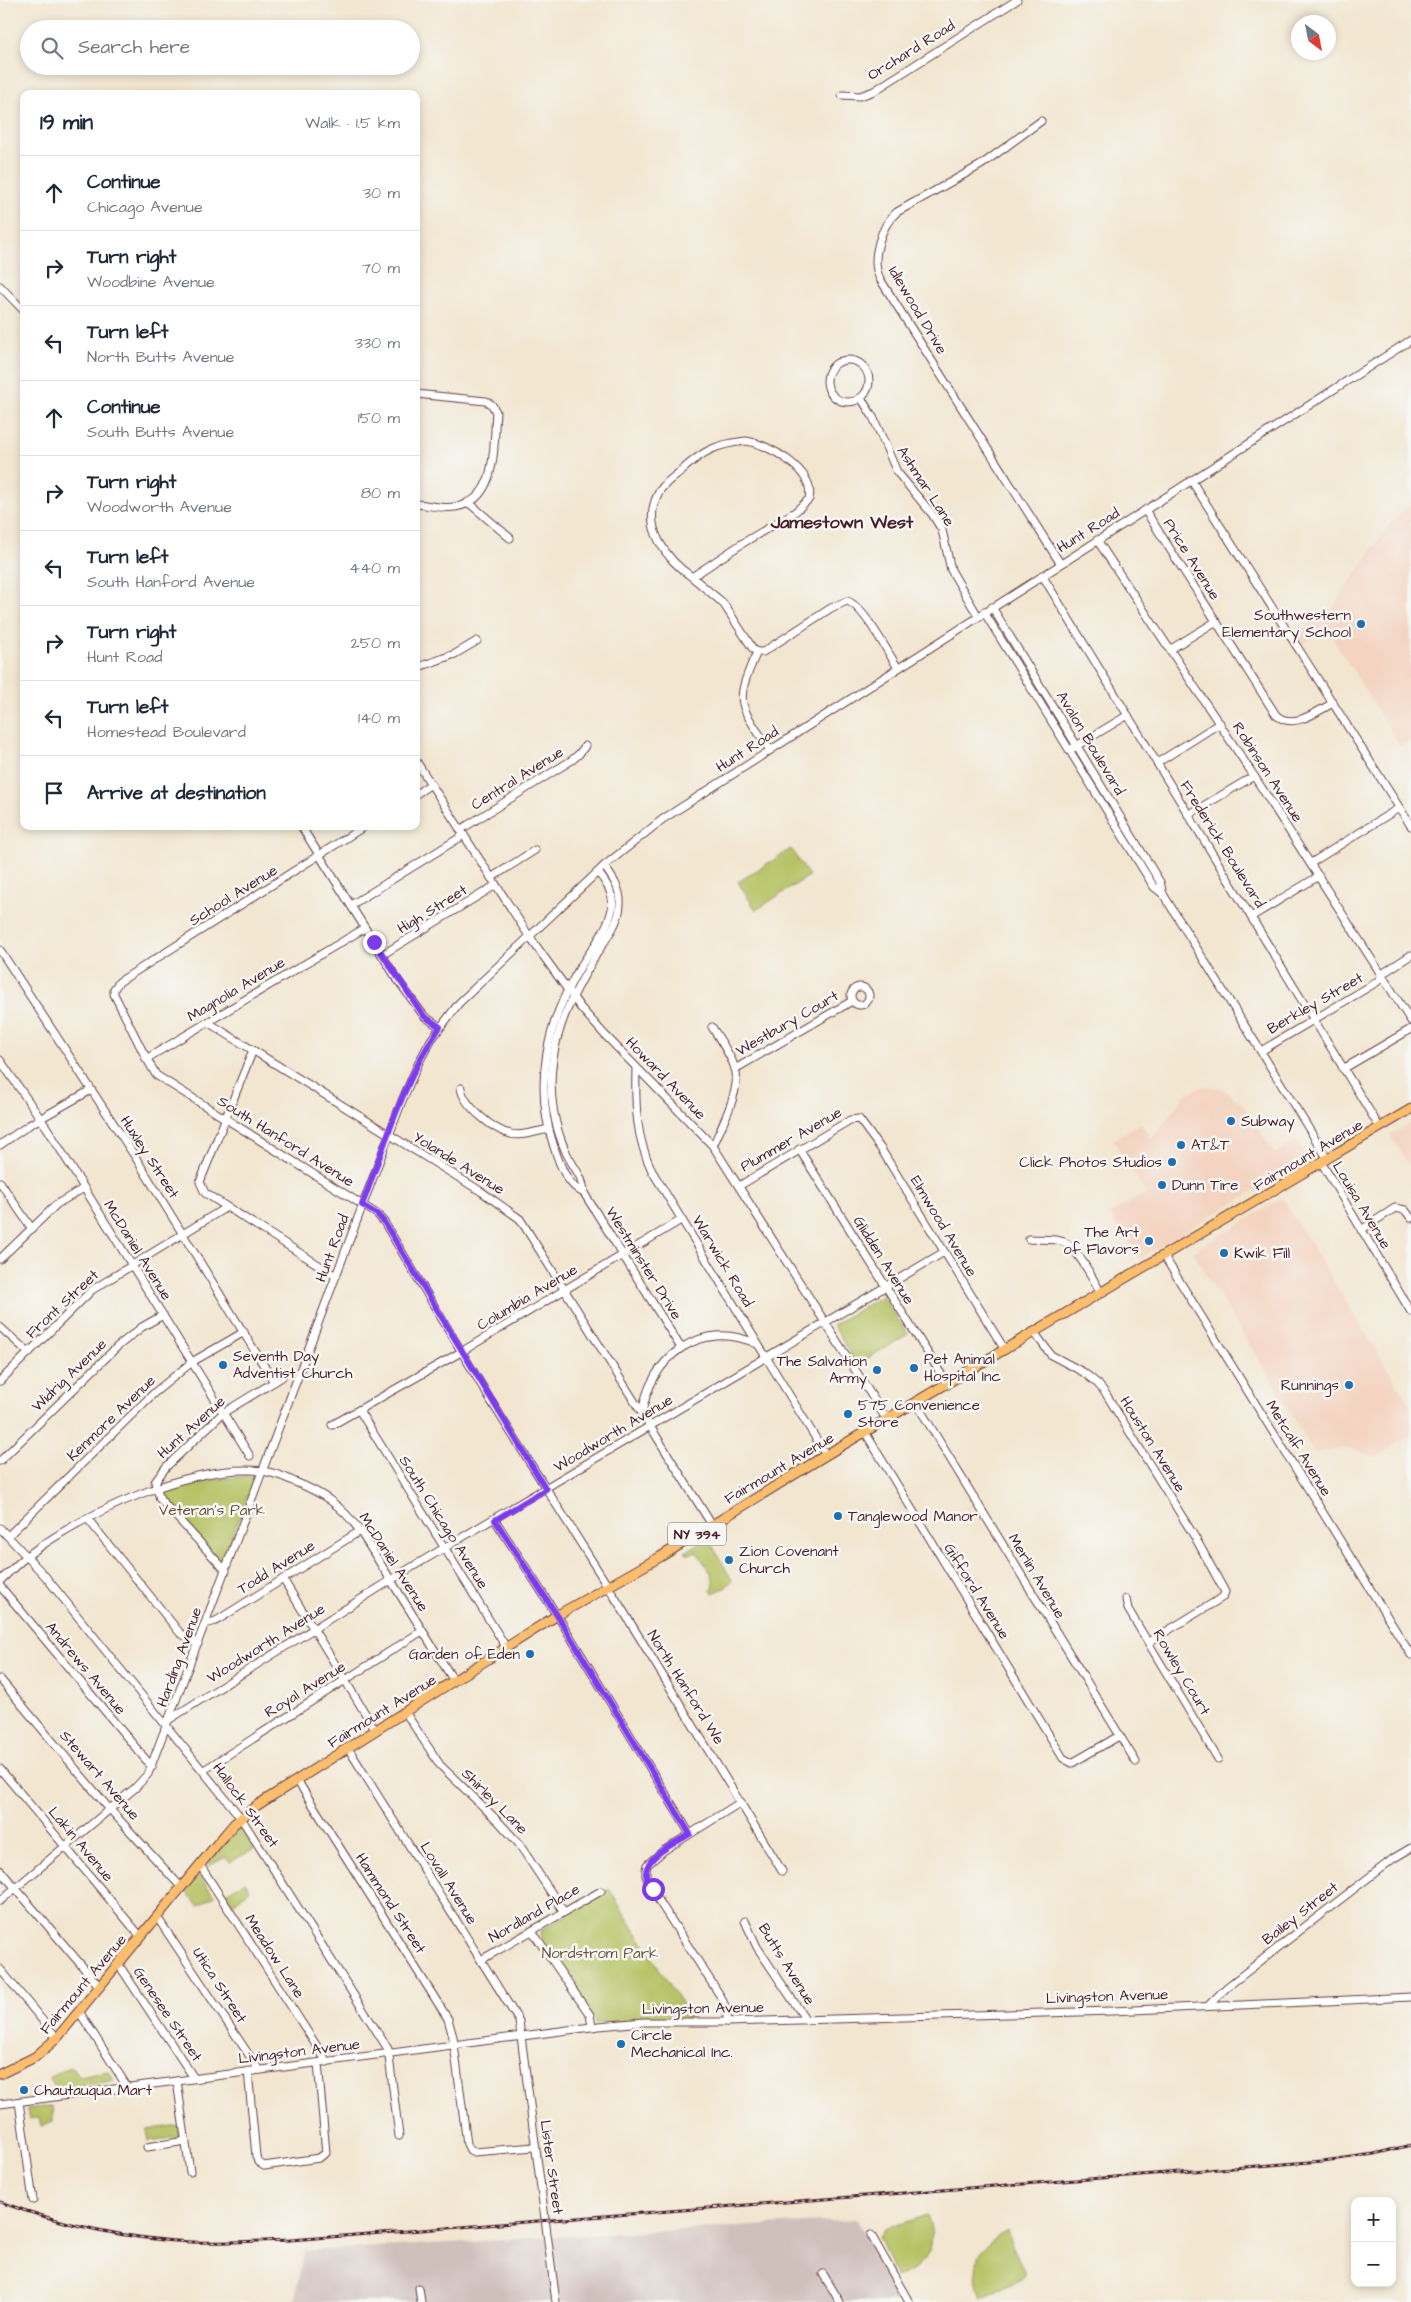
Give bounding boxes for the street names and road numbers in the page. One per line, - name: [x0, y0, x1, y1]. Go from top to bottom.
- street label: Orchard Road: [864, 15, 959, 86]
- street label: Idlewood Drive: [883, 262, 952, 358]
- street label: Ashmar Lane: [892, 442, 959, 530]
- street label: Hunt Road: [1053, 503, 1124, 558]
- street label: Price Avenue: [1158, 514, 1225, 604]
- street label: Avalon Boulevard: [1051, 687, 1130, 799]
- street label: Robinson Avenue: [1227, 718, 1308, 826]
- street label: Hunt Road: [712, 721, 783, 777]
- street label: Central Avenue: [467, 742, 567, 815]
- street label: Frederick Boulevard: [1175, 777, 1270, 912]
- street label: School Avenue: [185, 860, 281, 931]
- street label: High Street: [393, 880, 472, 940]
- street label: Magnolia Avenue: [183, 952, 290, 1028]
- street label: Berkley Street: [1264, 968, 1367, 1040]
- street label: Westbury Court: [732, 985, 843, 1062]
- street label: Howard Avenue: [621, 1032, 711, 1124]
- street label: South Hanford Avenue: [213, 1091, 358, 1192]
- street label: Plummer Avenue: [737, 1102, 846, 1177]
- street label: Huxley Street: [114, 1112, 184, 1203]
- street label: Fairmount Avenue: [1249, 1114, 1367, 1197]
- street label: Yolande Avenue: [409, 1127, 509, 1200]
- street label: Louisa Avenue: [1327, 1158, 1396, 1253]
- street label: Elmwood Avenue: [905, 1172, 982, 1281]
- street label: McDaniel Avenue: [98, 1196, 177, 1304]
- street label: Westminster Drive: [600, 1203, 687, 1324]
- street label: Hunt Road: [311, 1211, 355, 1285]
- street label: Warwick Road: [687, 1211, 758, 1311]
- street label: Glidden Avenue: [848, 1212, 919, 1309]
- street label: Columbia Avenue: [473, 1259, 581, 1336]
- street label: Front Street: [21, 1265, 103, 1344]
- street label: Widrig Avenue: [27, 1334, 112, 1417]
- street label: Kenmore Avenue: [62, 1371, 160, 1466]
- street label: Woodworth Avenue: [550, 1389, 677, 1477]
- street label: Hunt Avenue: [153, 1391, 230, 1464]
- street label: Houston Avenue: [1115, 1392, 1190, 1496]
- street label: Metcalf Avenue: [1261, 1396, 1337, 1500]
- street label: Fairmount Avenue: [720, 1427, 838, 1510]
- street label: South Chicago Avenue: [393, 1452, 493, 1593]
- street label: McDaniel Avenue: [354, 1509, 433, 1616]
- road number: NY 394: [668, 1522, 726, 1546]
- street label: Merlin Avenue: [1003, 1530, 1070, 1623]
- street label: Todd Avenue: [233, 1535, 319, 1600]
- street label: Gifford Avenue: [939, 1539, 1015, 1643]
- street label: Woodworth Avenue: [203, 1599, 329, 1688]
- street label: Harding Avenue: [152, 1604, 208, 1710]
- street label: Andrews Avenue: [40, 1617, 131, 1719]
- street label: Rowley Court: [1147, 1625, 1216, 1720]
- street label: North Hanford We: [642, 1626, 729, 1749]
- street label: Royal Avenue: [261, 1656, 350, 1724]
- street label: Fairmount Avenue: [324, 1670, 441, 1753]
- street label: Stewart Avenue: [55, 1726, 145, 1825]
- street label: Hallock Street: [207, 1758, 284, 1852]
- street label: Shirley Lane: [456, 1764, 532, 1840]
- street label: Lakin Avenue: [43, 1802, 118, 1886]
- street label: Lovall Avenue: [415, 1838, 482, 1929]
- street label: Hammond Street: [350, 1849, 431, 1958]
- street label: Bailey Street: [1258, 1877, 1343, 1951]
- street label: Nordland Place: [485, 1879, 584, 1948]
- street label: Meadow Lane: [240, 1910, 310, 2002]
- street label: Butts Avenue: [753, 1919, 820, 2009]
- street label: Fairmount Avenue: [35, 1930, 131, 2039]
- street label: Utica Street: [187, 1943, 252, 2027]
- street label: Genesee Street: [128, 1963, 207, 2066]
- street label: Livingston Avenue: [1046, 1984, 1168, 2010]
- street label: Livingston Avenue: [642, 1997, 764, 2021]
- street label: Livingston Avenue: [237, 2034, 361, 2070]
- street label: Lister Street: [535, 2119, 569, 2216]

